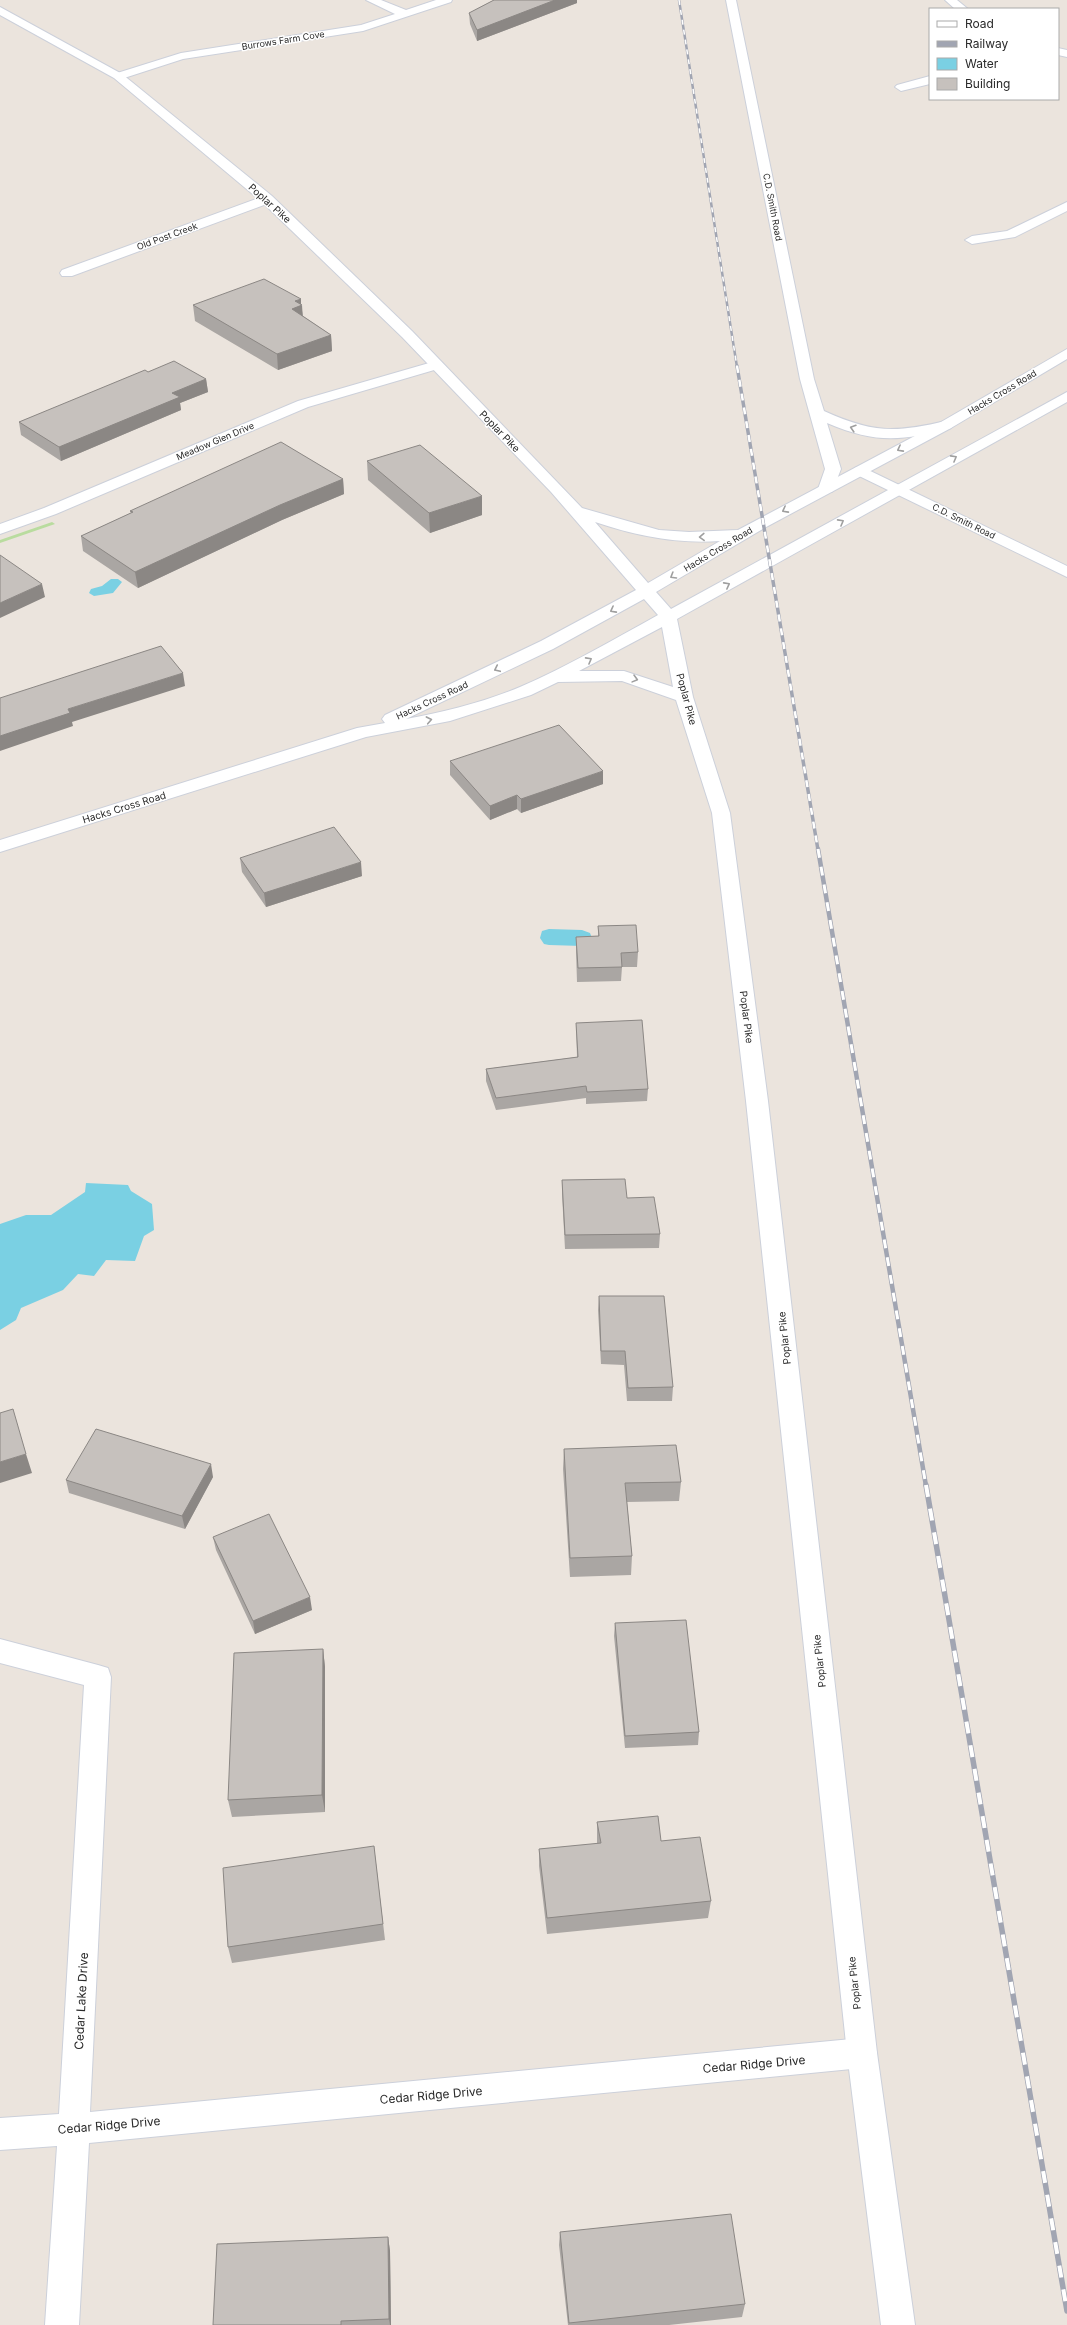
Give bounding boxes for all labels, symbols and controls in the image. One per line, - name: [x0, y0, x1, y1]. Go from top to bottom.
- legend: [929, 8, 1059, 100]
- text: Road: [965, 16, 994, 31]
- street label: Burrows Farm Cove: [241, 28, 325, 52]
- text: Railway: [965, 36, 1009, 51]
- text: Water: [965, 56, 999, 71]
- text: Building: [965, 76, 1010, 91]
- street label: C.D. Smith Road: [761, 172, 785, 242]
- street label: Poplar Pike: [246, 181, 294, 225]
- street label: Old Post Creek: [135, 220, 199, 252]
- street label: Hacks Cross Road: [966, 367, 1038, 417]
- street label: Poplar Pike: [477, 408, 523, 454]
- street label: Meadow Glen Drive: [174, 420, 256, 462]
- one-way arrow: [849, 424, 856, 433]
- one-way arrow: [897, 445, 904, 452]
- one-way arrow: [950, 456, 958, 463]
- street label: C.D. Smith Road: [931, 501, 997, 541]
- one-way arrow: [782, 506, 789, 513]
- one-way arrow: [837, 519, 844, 526]
- street label: Hacks Cross Road: [682, 524, 754, 574]
- one-way arrow: [699, 533, 705, 541]
- one-way arrow: [670, 572, 677, 579]
- one-way arrow: [723, 582, 730, 590]
- one-way arrow: [610, 605, 617, 612]
- one-way arrow: [585, 657, 592, 664]
- one-way arrow: [494, 664, 502, 672]
- street label: Poplar Pike: [674, 672, 700, 726]
- one-way arrow: [631, 674, 638, 683]
- street label: Hacks Cross Road: [394, 679, 470, 721]
- one-way arrow: [426, 716, 432, 725]
- street label: Hacks Cross Road: [81, 789, 167, 825]
- street label: Poplar Pike: [738, 990, 756, 1044]
- street label: Poplar Pike: [775, 1311, 793, 1365]
- street label: Poplar Pike: [810, 1634, 828, 1688]
- street label: Cedar Lake Drive: [71, 1952, 91, 2050]
- street label: Poplar Pike: [845, 1956, 863, 2010]
- street label: Cedar Ridge Drive: [702, 2052, 806, 2076]
- street label: Cedar Ridge Drive: [379, 2083, 483, 2107]
- street label: Cedar Ridge Drive: [57, 2113, 161, 2137]

